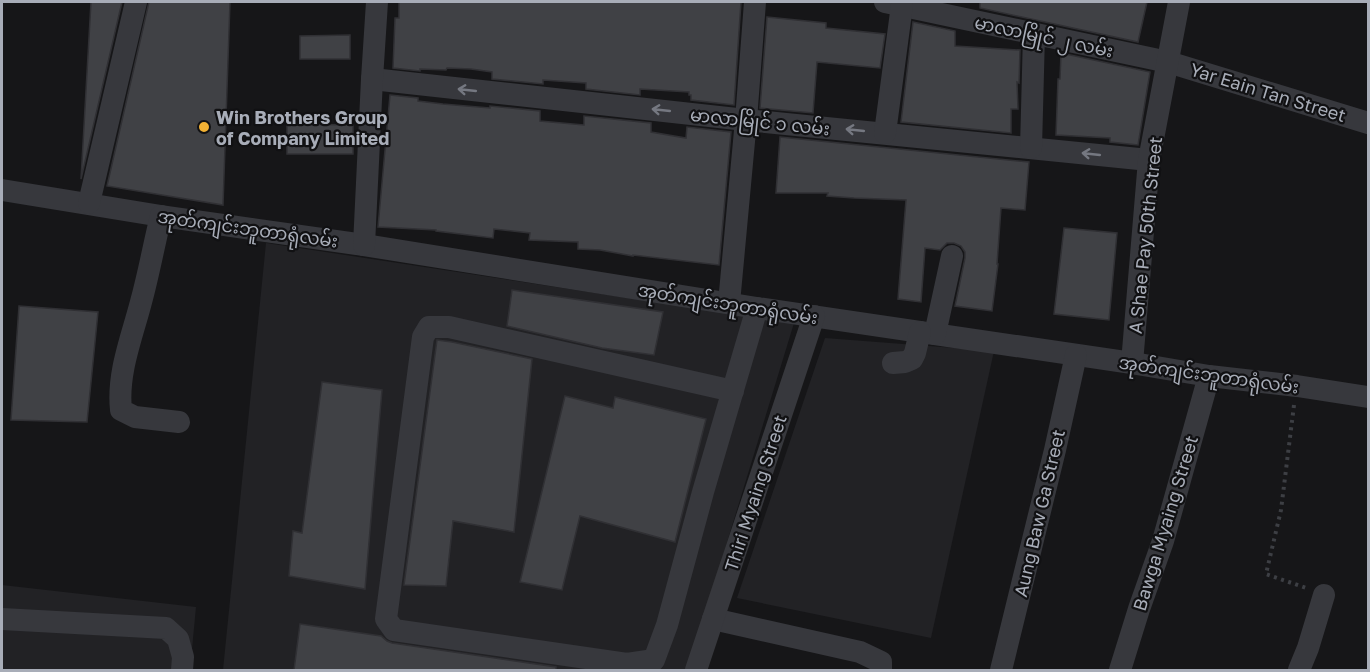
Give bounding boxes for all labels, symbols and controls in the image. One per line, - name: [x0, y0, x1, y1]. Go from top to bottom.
- street label: မာလာမြိုင် ၂ လမ်း: [972, 9, 1116, 66]
- street label: Yar Eain Tan Street: [1187, 58, 1349, 126]
- one-way arrow: [458, 84, 478, 95]
- street label: မာလာမြိုင် ၁ လမ်း: [689, 101, 831, 144]
- one-way arrow: [652, 105, 672, 116]
- place label: Win Brothers Group of Company Limited: [216, 106, 389, 149]
- marker: Win Brothers Group of Company Limited: [197, 120, 211, 134]
- one-way arrow: [846, 125, 866, 136]
- street label: A Shae Pay 50th Street: [1124, 135, 1166, 335]
- one-way arrow: [1082, 148, 1101, 159]
- street label: အုတ်ကျင်းဘူတာရုံလမ်း: [156, 203, 340, 256]
- street label: အုတ်ကျင်းဘူတာရုံလမ်း: [636, 277, 820, 333]
- street label: အုတ်ကျင်းဘူတာရုံလမ်း: [1117, 349, 1301, 402]
- street label: Thiri Myaing Street: [719, 412, 791, 574]
- street label: Aung Baw Ga Street: [1009, 427, 1069, 599]
- street label: Bawga Myaing Street: [1128, 433, 1202, 613]

